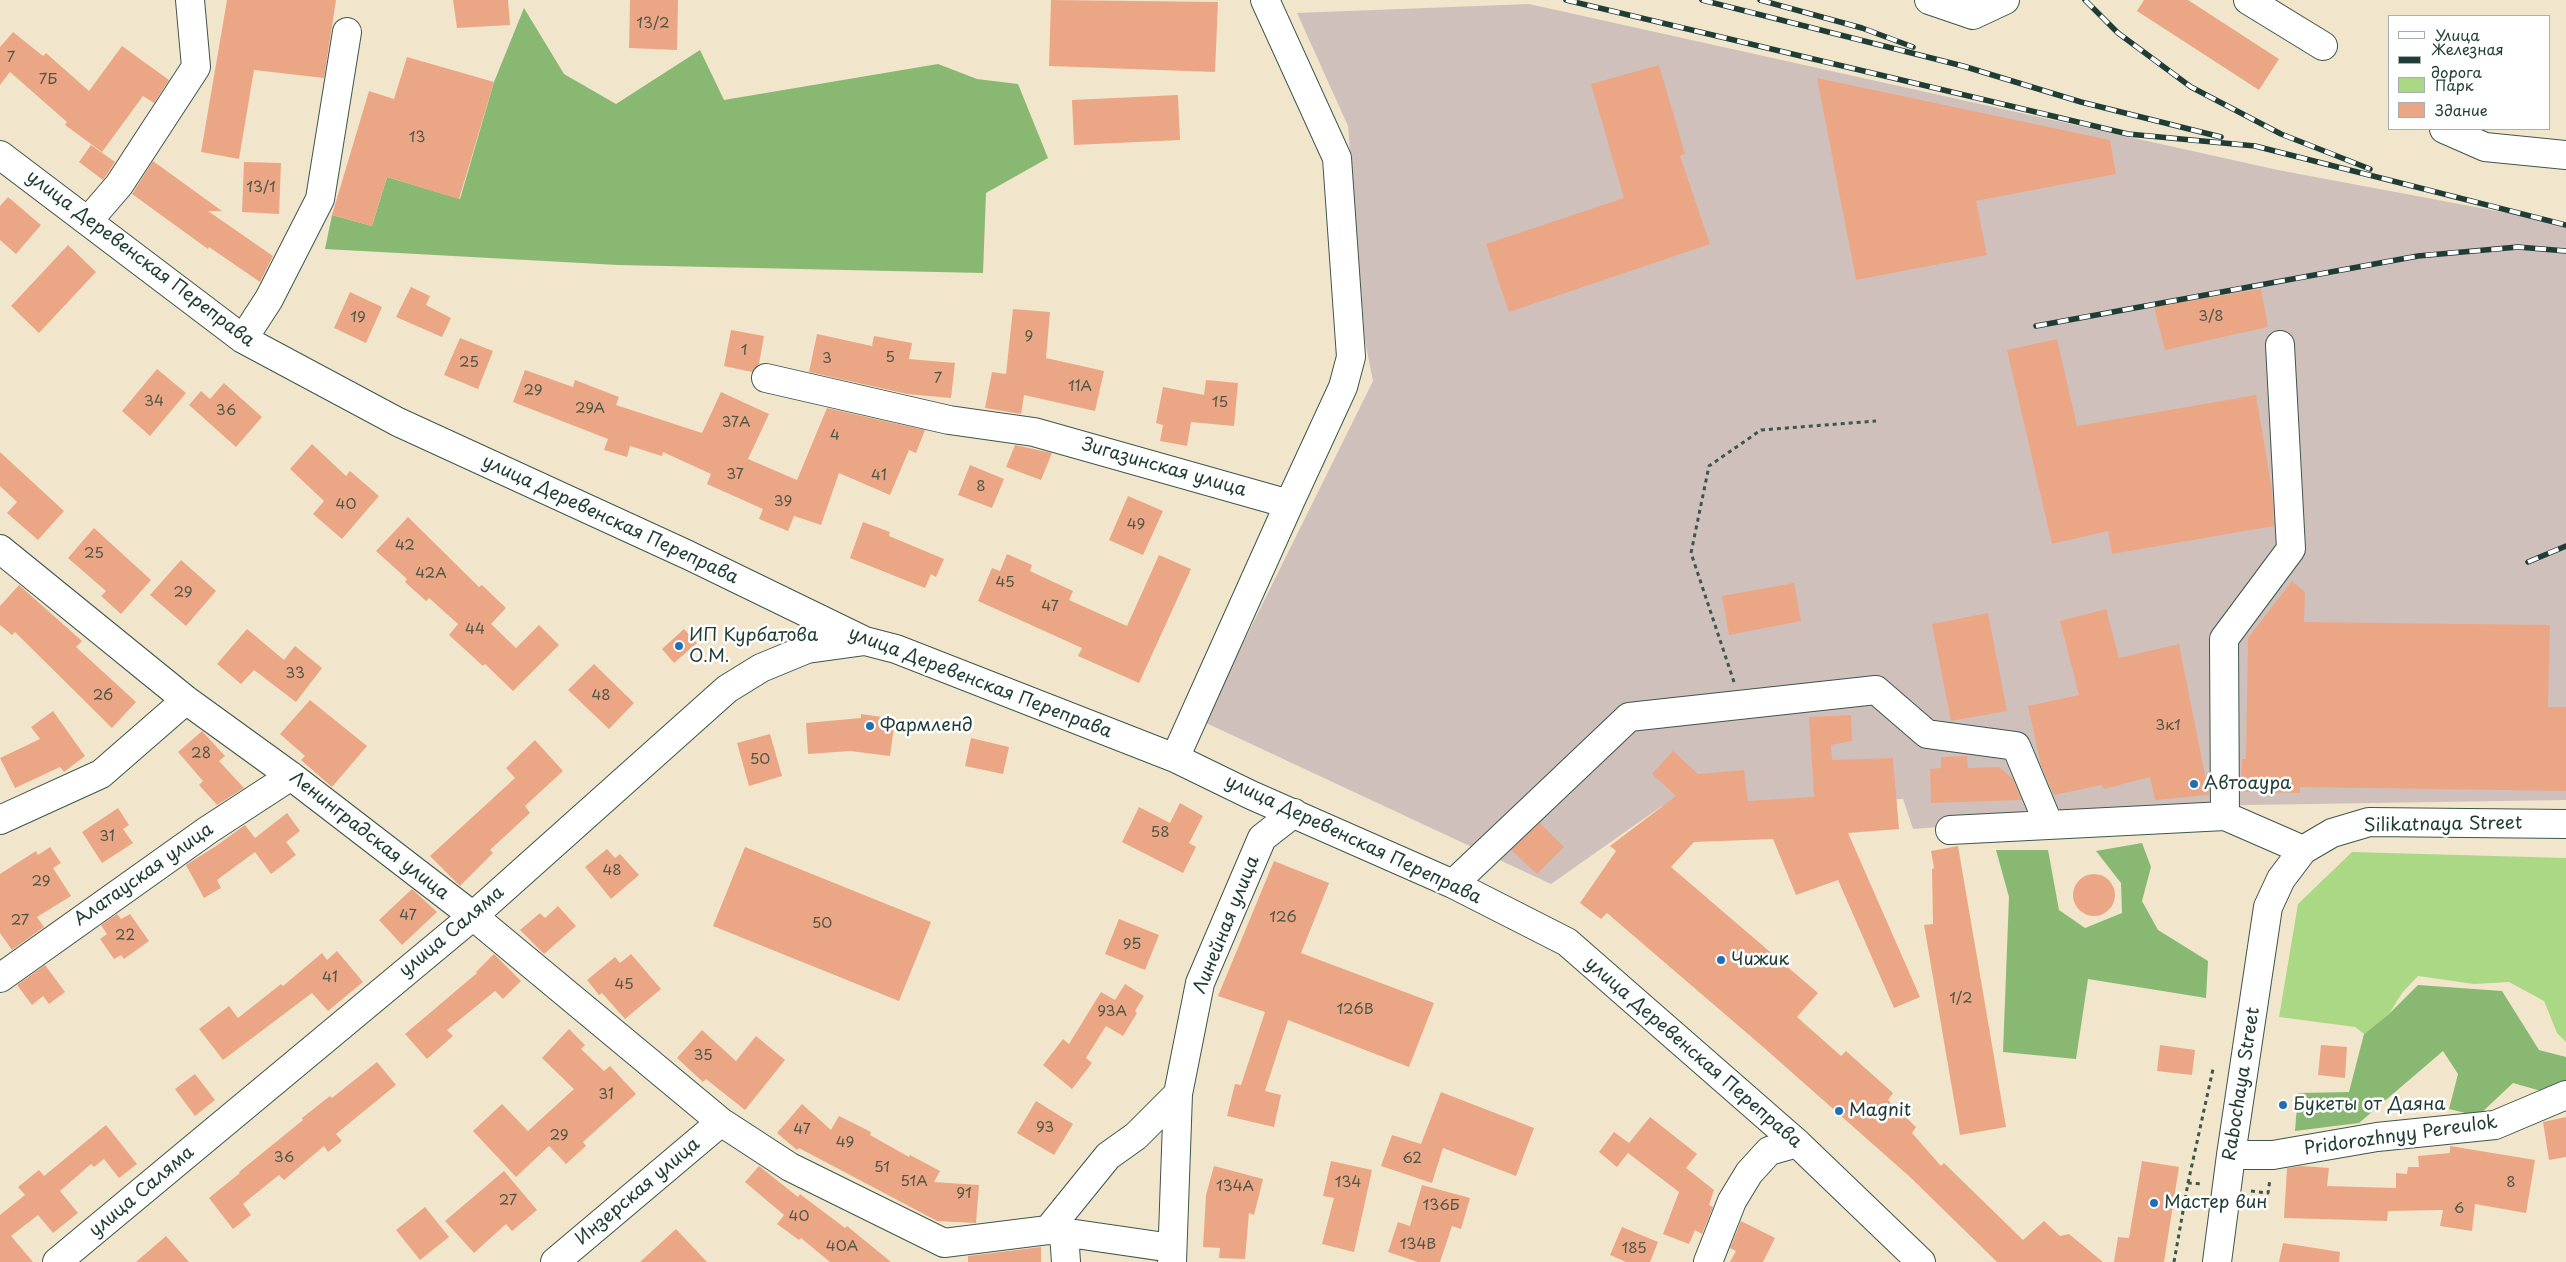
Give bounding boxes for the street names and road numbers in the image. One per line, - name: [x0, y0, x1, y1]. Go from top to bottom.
- street label: улица Деревенская Переправа: [22, 166, 258, 352]
- street label: Зигазинская улица: [1079, 434, 1249, 502]
- street label: улица Деревенская Переправа: [478, 451, 742, 589]
- street label: улица Деревенская Переправа: [845, 623, 1115, 743]
- street label: Ленинградская улица: [285, 767, 453, 905]
- street label: улица Деревенская Переправа: [1221, 771, 1485, 909]
- street label: Silikatnaya Street: [2363, 813, 2523, 837]
- street label: Алатауская улица: [70, 819, 218, 931]
- street label: Линейная улица: [1190, 853, 1264, 997]
- street label: улица Саляма: [395, 882, 509, 982]
- street label: улица Деревенская Переправа: [1580, 953, 1806, 1153]
- street label: Rabochaya Street: [2219, 1006, 2265, 1162]
- street label: Pridorozhnyy Pereulok: [2303, 1112, 2499, 1160]
- street label: Инзерская улица: [571, 1134, 705, 1250]
- street label: улица Саляма: [85, 1142, 199, 1242]

